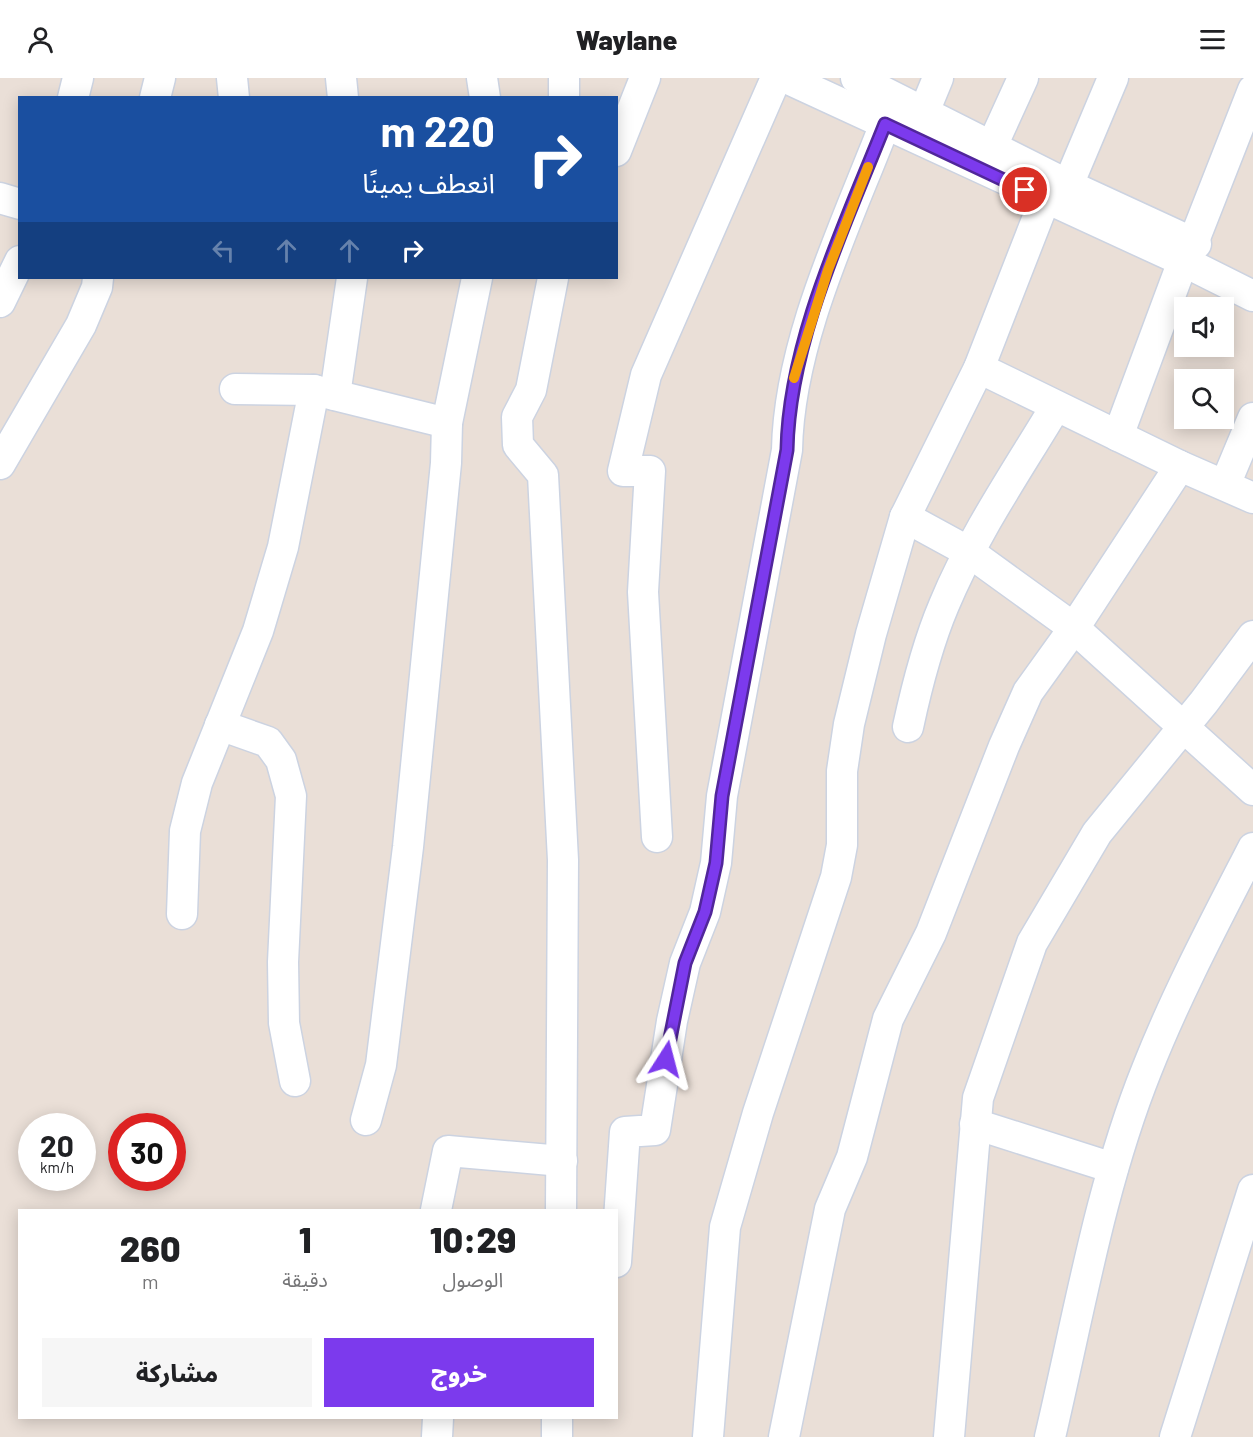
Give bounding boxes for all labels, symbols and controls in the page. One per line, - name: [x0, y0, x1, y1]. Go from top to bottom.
- icon: person: [24, 23, 57, 56]
- text: Waylane: [576, 23, 677, 55]
- icon: menu: [1196, 23, 1229, 56]
- text: 220 m: [381, 105, 495, 155]
- icon: right: [516, 120, 594, 198]
- pin: [999, 164, 1050, 215]
- text: انعطف يمينًا: [362, 166, 495, 198]
- icon: arrive: [1008, 173, 1041, 206]
- icon: left: [207, 234, 240, 267]
- icon: ahead: [270, 234, 303, 267]
- icon: ahead: [333, 234, 366, 267]
- icon: right: [396, 234, 429, 267]
- map controls: [1174, 297, 1234, 429]
- button: sound: [1174, 297, 1234, 357]
- button: search: [1174, 369, 1234, 429]
- position arrow: [634, 1027, 698, 1091]
- speed limit sign: 30: [108, 1113, 186, 1191]
- text: 20: [40, 1127, 74, 1163]
- text: km/h: [40, 1158, 74, 1176]
- text: 1: [299, 1217, 311, 1260]
- text: 10:29: [430, 1217, 516, 1260]
- text: 260: [120, 1226, 180, 1269]
- text: دقيقة: [282, 1267, 328, 1291]
- text: الوصول: [443, 1267, 503, 1291]
- text: m: [142, 1269, 158, 1293]
- button: مشاركة: [42, 1338, 312, 1407]
- button: خروج: [324, 1338, 594, 1407]

